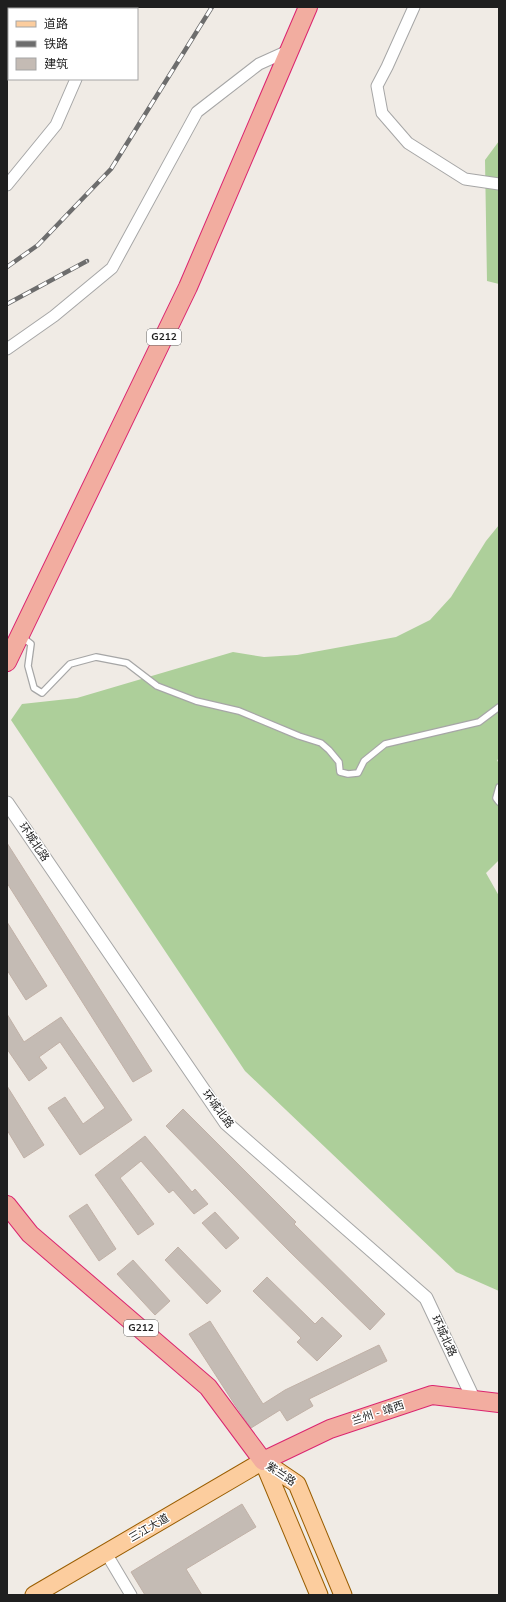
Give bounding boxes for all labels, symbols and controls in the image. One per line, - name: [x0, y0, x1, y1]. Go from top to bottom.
- legend: [8, 8, 138, 80]
- text: 道路: [44, 16, 68, 32]
- text: 铁路: [44, 36, 68, 52]
- text: 建筑: [44, 56, 68, 72]
- road number: G212: [147, 329, 181, 345]
- street label: 环城北路: [15, 820, 53, 864]
- street label: 环城北路: [199, 1087, 237, 1131]
- street label: 环城北路: [428, 1313, 460, 1359]
- road number: G212: [124, 1320, 158, 1336]
- street label: 兰州 - 靖西: [350, 1397, 406, 1429]
- street label: 紫兰路: [263, 1459, 299, 1489]
- street label: 三江大道: [126, 1511, 172, 1545]

